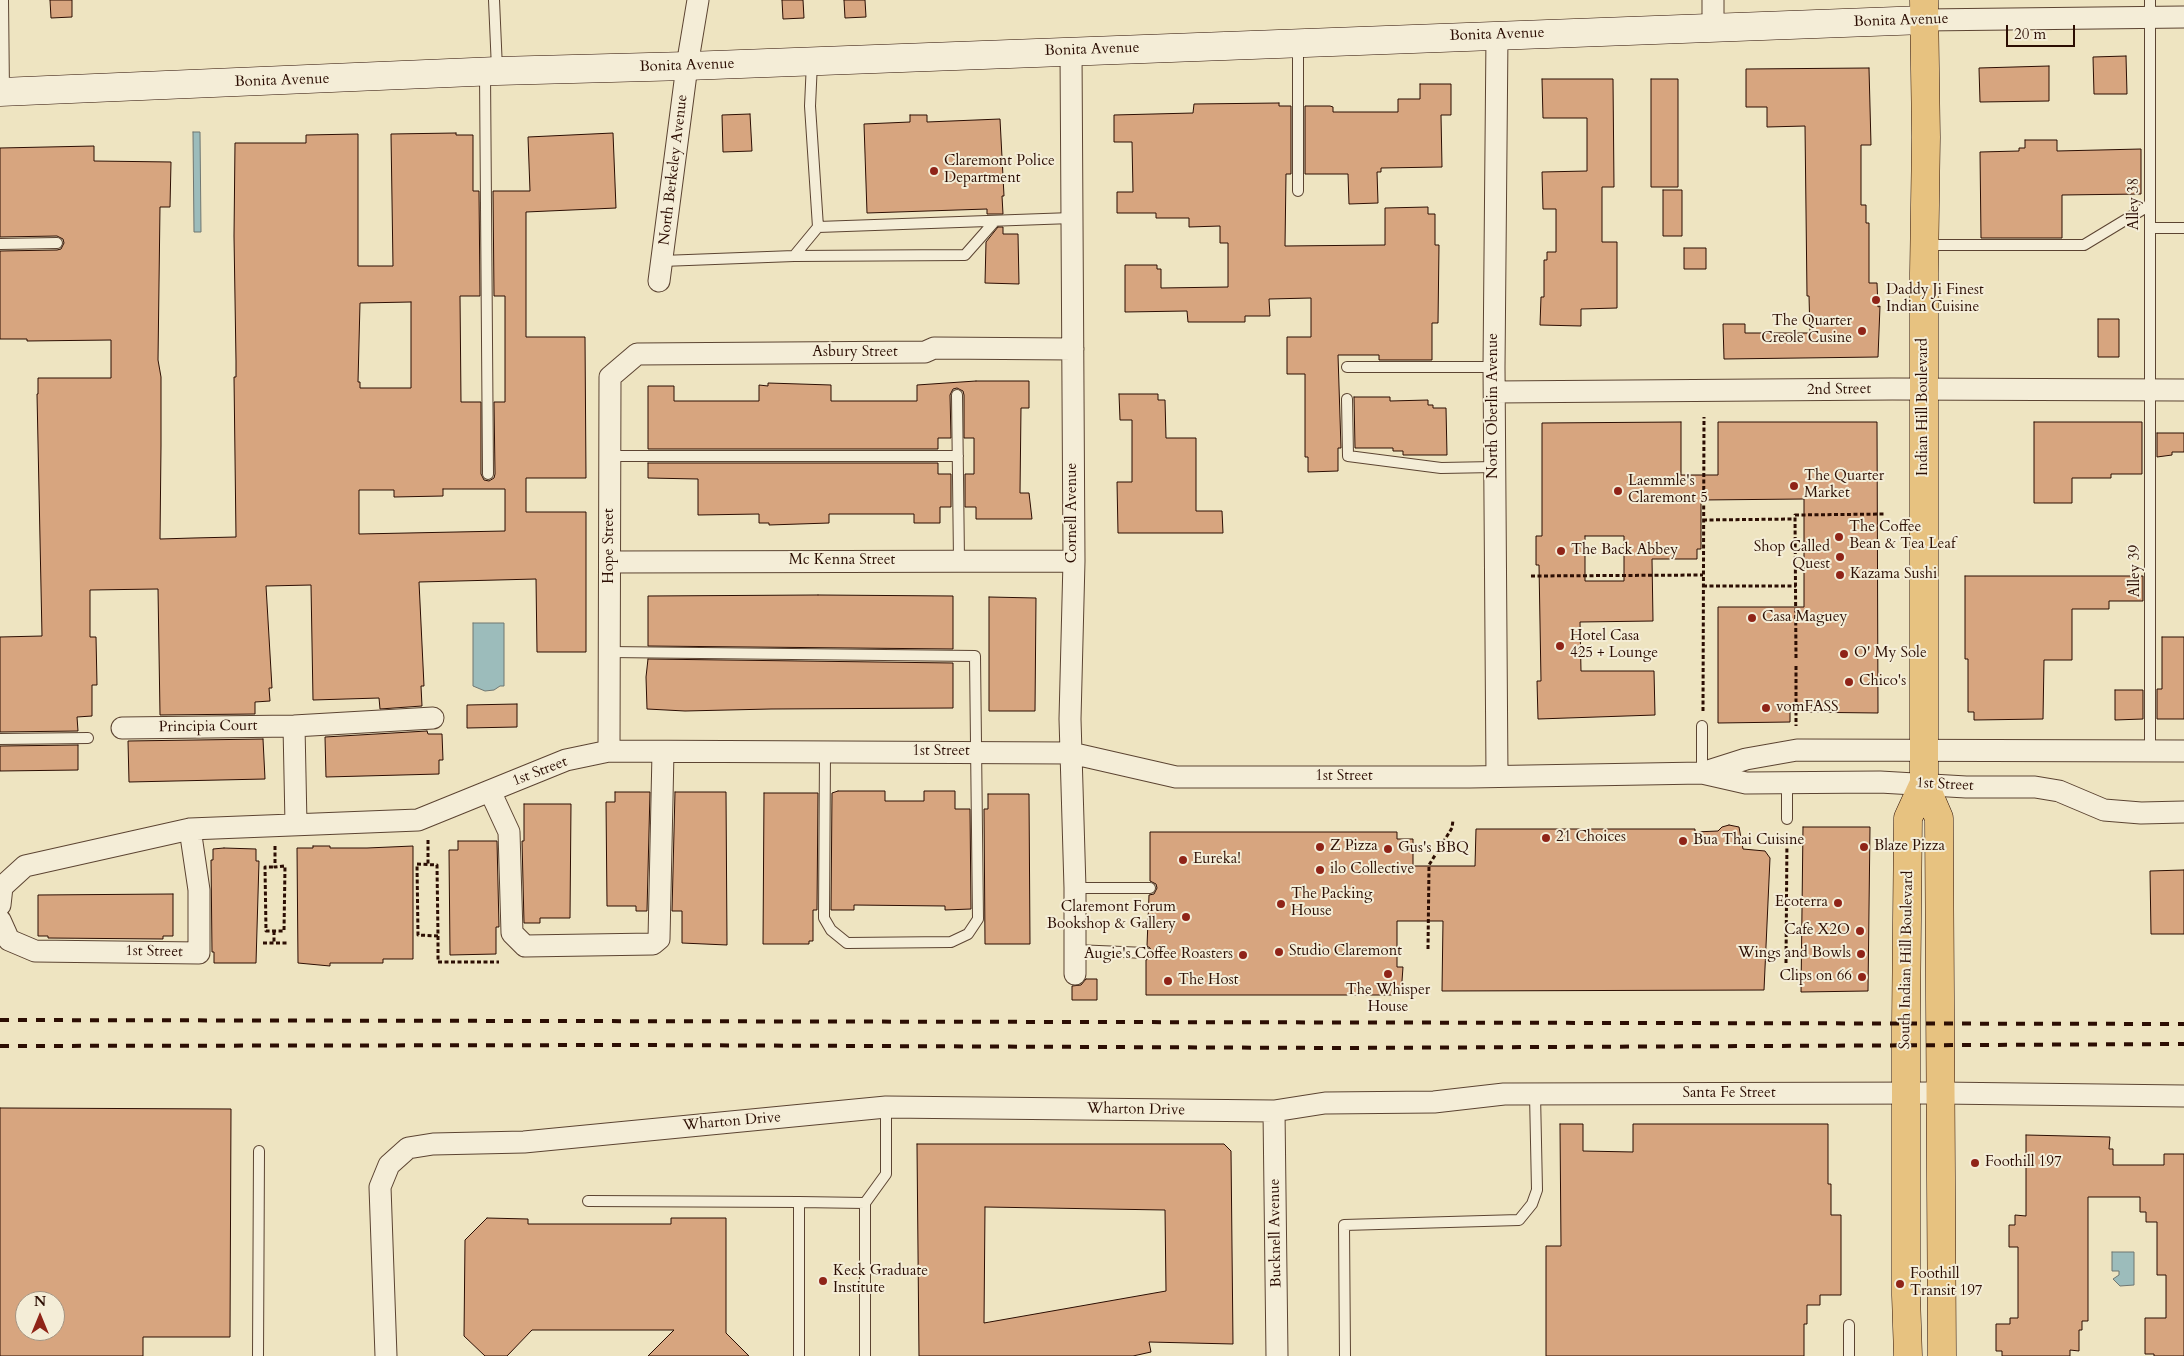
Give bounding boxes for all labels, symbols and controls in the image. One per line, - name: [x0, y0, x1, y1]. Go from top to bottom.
- street label: Bonita Avenue: [1853, 10, 1949, 32]
- scale bar: [2009, 15, 2078, 47]
- street label: Bonita Avenue: [1449, 24, 1545, 46]
- text: 20 m: [2014, 24, 2046, 44]
- street label: Bonita Avenue: [1044, 39, 1140, 61]
- street label: Bonita Avenue: [639, 55, 735, 77]
- street label: Bonita Avenue: [234, 70, 330, 92]
- street label: North Berkeley Avenue: [656, 94, 692, 246]
- place label: Claremont Police Department: [944, 153, 1055, 188]
- marker: Claremont Police Department: [928, 165, 940, 177]
- street label: Alley 38: [2126, 178, 2144, 230]
- place label: Daddy Ji Finest Indian Cuisine: [1886, 282, 1984, 317]
- marker: Daddy Ji Finest Indian Cuisine: [1870, 294, 1882, 306]
- place label: The Quarter Creole Cusine: [1761, 313, 1852, 348]
- marker: The Quarter Creole Cusine: [1856, 325, 1868, 337]
- street label: North Oberlin Avenue: [1485, 333, 1503, 479]
- street label: Indian Hill Boulevard: [1915, 338, 1933, 476]
- street label: Asbury Street: [812, 344, 898, 362]
- street label: 2nd Street: [1807, 380, 1871, 400]
- street label: Cornell Avenue: [1064, 463, 1082, 563]
- place label: The Quarter Market: [1804, 468, 1884, 503]
- place label: Laemmle's Claremont 5: [1628, 473, 1708, 508]
- marker: The Quarter Market: [1788, 480, 1800, 492]
- marker: Laemmle's Claremont 5: [1612, 485, 1624, 497]
- street label: Hope Street: [601, 508, 619, 584]
- place label: The Coffee Bean & Tea Leaf: [1849, 519, 1955, 554]
- marker: The Coffee Bean & Tea Leaf: [1833, 531, 1845, 543]
- place label: Shop Called Quest: [1754, 539, 1830, 574]
- place label: The Back Abbey: [1571, 542, 1678, 560]
- marker: The Back Abbey: [1555, 545, 1567, 557]
- street label: Alley 39: [2127, 545, 2145, 597]
- marker: Shop Called Quest: [1834, 551, 1846, 563]
- street label: Mc Kenna Street: [789, 552, 895, 570]
- place label: Kazama Sushi: [1850, 566, 1937, 584]
- marker: Kazama Sushi: [1834, 569, 1846, 581]
- place label: Casa Maguey: [1762, 609, 1847, 627]
- marker: Casa Maguey: [1746, 612, 1758, 624]
- place label: Hotel Casa 425 + Lounge: [1570, 628, 1658, 663]
- marker: Hotel Casa 425 + Lounge: [1554, 640, 1566, 652]
- place label: O' My Sole: [1854, 645, 1927, 663]
- marker: O' My Sole: [1838, 648, 1850, 660]
- place label: Chico's: [1859, 673, 1906, 691]
- marker: Chico's: [1843, 676, 1855, 688]
- place label: vomFASS: [1776, 699, 1839, 717]
- marker: vomFASS: [1760, 702, 1772, 714]
- street label: Principia Court: [158, 717, 258, 737]
- street label: 1st Street: [912, 743, 970, 761]
- street label: 1st Street: [510, 753, 570, 791]
- street label: 1st Street: [1315, 768, 1373, 786]
- street label: 1st Street: [1916, 775, 1974, 795]
- place label: 21 Choices: [1556, 829, 1626, 847]
- marker: 21 Choices: [1540, 832, 1552, 844]
- place label: Bua Thai Cuisine: [1693, 832, 1804, 850]
- marker: Bua Thai Cuisine: [1677, 835, 1689, 847]
- place label: Z Pizza: [1330, 838, 1378, 856]
- place label: Blaze Pizza: [1874, 838, 1945, 856]
- place label: Gus's BBQ: [1398, 840, 1469, 858]
- marker: Z Pizza: [1314, 841, 1326, 853]
- marker: Blaze Pizza: [1858, 841, 1870, 853]
- marker: Gus's BBQ: [1382, 843, 1394, 855]
- place label: Eureka!: [1193, 851, 1241, 869]
- marker: Eureka!: [1177, 854, 1189, 866]
- place label: ilo Collective: [1330, 861, 1414, 879]
- marker: ilo Collective: [1314, 864, 1326, 876]
- street label: South Indian Hill Boulevard: [1896, 870, 1918, 1050]
- place label: The Packing House: [1291, 886, 1372, 921]
- place label: Ecoterra: [1775, 894, 1828, 912]
- marker: Ecoterra: [1832, 897, 1844, 909]
- marker: The Packing House: [1275, 898, 1287, 910]
- place label: Claremont Forum Bookshop & Gallery: [1047, 899, 1176, 934]
- marker: Claremont Forum Bookshop & Gallery: [1180, 911, 1192, 923]
- place label: Cafe X2O: [1784, 922, 1850, 940]
- marker: Cafe X2O: [1854, 925, 1866, 937]
- street label: 1st Street: [125, 942, 183, 962]
- place label: Studio Claremont: [1289, 943, 1402, 961]
- place label: Wings and Bowls: [1738, 945, 1851, 963]
- place label: Augie's Coffee Roasters: [1084, 946, 1233, 964]
- marker: Studio Claremont: [1273, 946, 1285, 958]
- marker: Wings and Bowls: [1855, 948, 1867, 960]
- marker: Augie's Coffee Roasters: [1237, 949, 1249, 961]
- marker: The Whisper House: [1382, 968, 1394, 980]
- place label: Clips on 66: [1779, 968, 1852, 986]
- marker: Clips on 66: [1856, 971, 1868, 983]
- place label: The Host: [1178, 972, 1238, 990]
- marker: The Host: [1162, 975, 1174, 987]
- place label: The Whisper House: [1346, 982, 1430, 1017]
- street label: Santa Fe Street: [1682, 1085, 1776, 1103]
- street label: Wharton Drive: [1087, 1100, 1185, 1120]
- street label: Wharton Drive: [682, 1109, 782, 1135]
- place label: Foothill 197: [1985, 1154, 2062, 1172]
- marker: Foothill 197: [1969, 1157, 1981, 1169]
- street label: Bucknell Avenue: [1266, 1178, 1286, 1288]
- place label: Keck Graduate Institute: [833, 1263, 928, 1298]
- place label: Foothill Transit 197: [1910, 1266, 1983, 1301]
- marker: Keck Graduate Institute: [817, 1275, 829, 1287]
- marker: Foothill Transit 197: [1894, 1278, 1906, 1290]
- north arrow: [15, 1291, 65, 1341]
- text: N: [34, 1292, 46, 1311]

